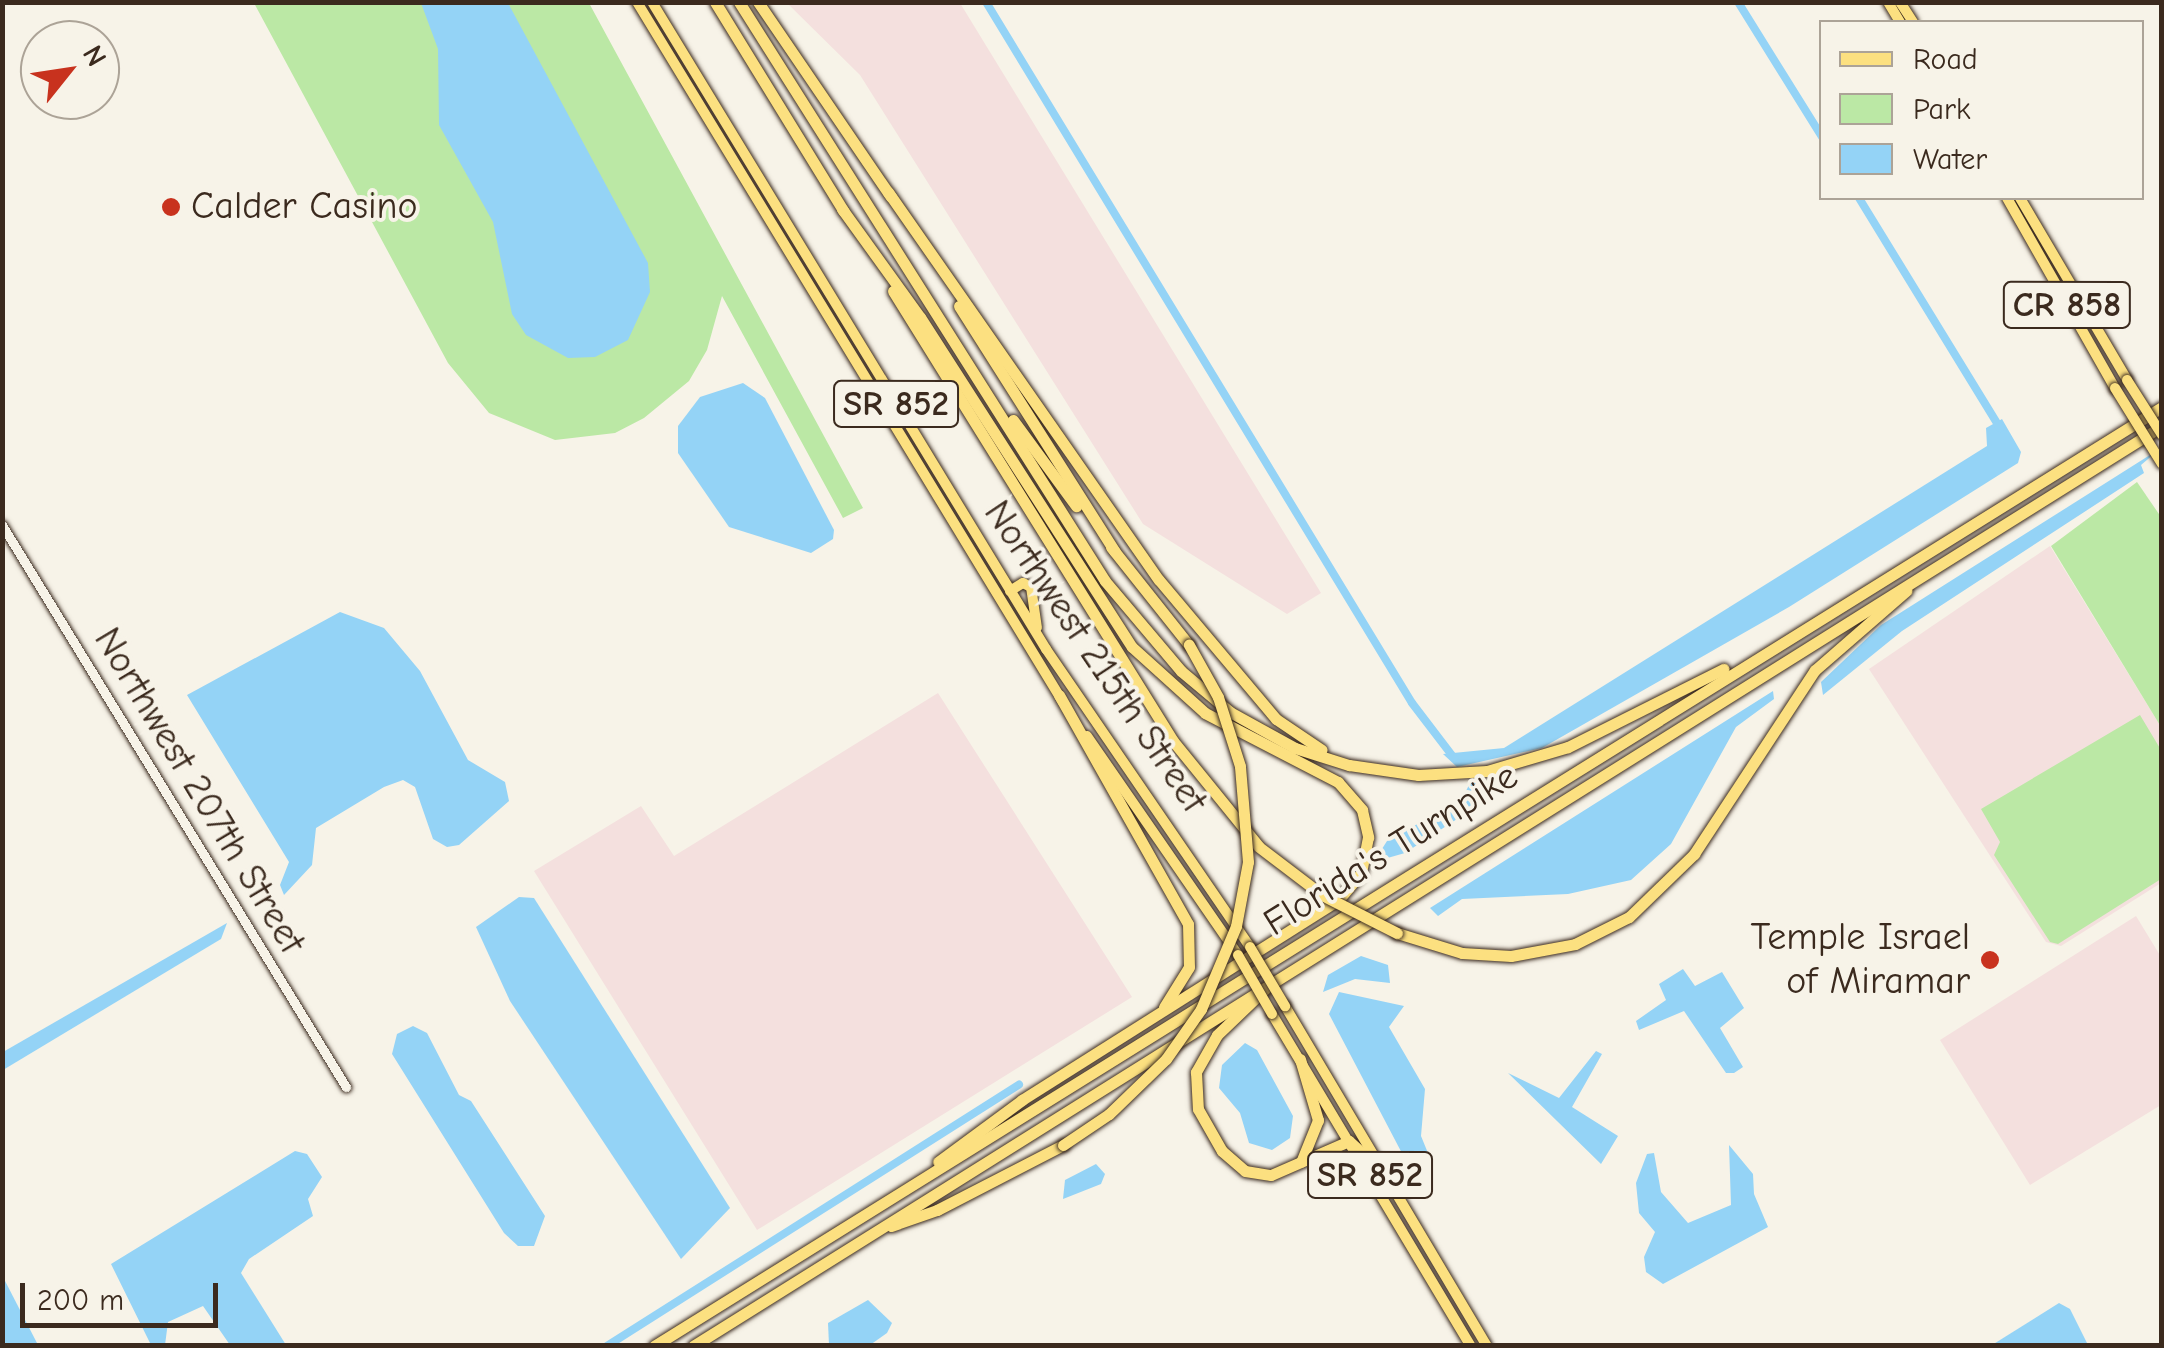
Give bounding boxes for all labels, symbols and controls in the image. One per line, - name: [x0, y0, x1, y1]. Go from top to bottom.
- north arrow: [20, 20, 120, 120]
- legend: [1819, 20, 2144, 200]
- text: N: [76, 40, 113, 72]
- text: Road: [1913, 42, 1978, 77]
- text: Park: [1913, 92, 1970, 127]
- text: Water: [1913, 142, 1987, 177]
- place label: Calder Casino: [191, 184, 418, 230]
- marker: Calder Casino: [160, 196, 182, 218]
- road number: CR 858: [2002, 275, 2132, 335]
- road number: SR 852: [831, 374, 961, 434]
- street label: Northwest 215th Street: [974, 492, 1216, 822]
- street label: Northwest 207th Street: [84, 620, 314, 962]
- street label: Florida's Turnpike: [1256, 754, 1526, 946]
- place label: Temple Israel of Miramar: [1750, 915, 1970, 1004]
- marker: Temple Israel of Miramar: [1979, 949, 2001, 971]
- road number: SR 852: [1305, 1145, 1435, 1205]
- scale bar: [25, 1263, 222, 1325]
- text: 200 m: [37, 1283, 124, 1318]

